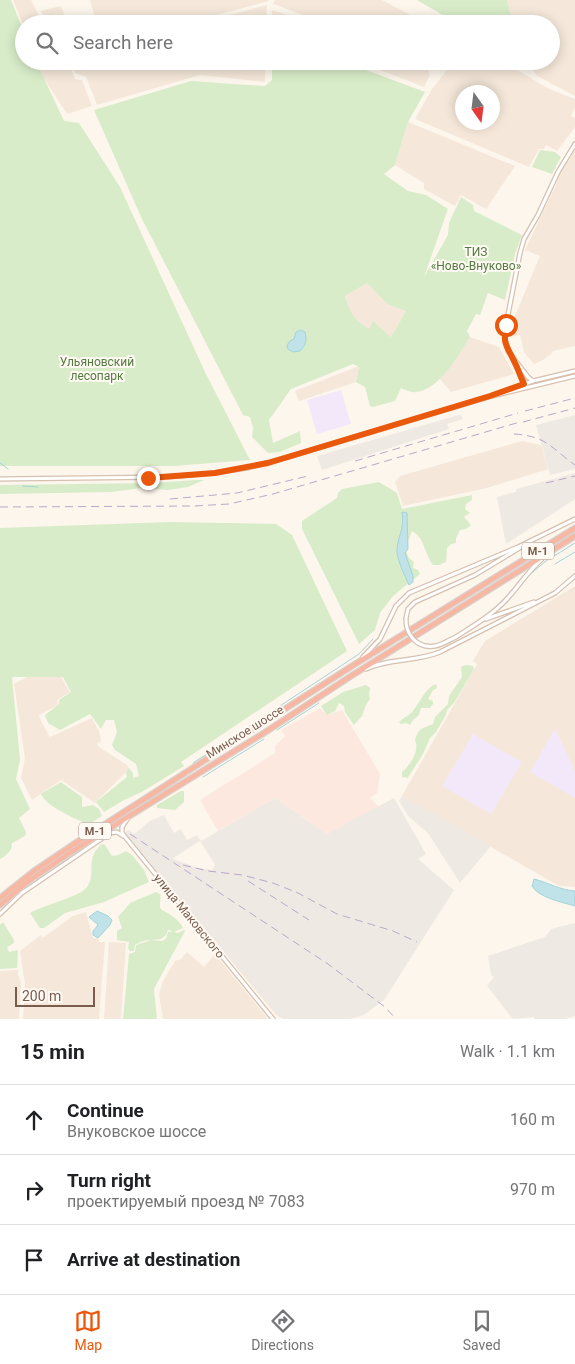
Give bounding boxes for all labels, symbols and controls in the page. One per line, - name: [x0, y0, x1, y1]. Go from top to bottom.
- search box: [15, 15, 560, 70]
- icon: search: [33, 29, 61, 57]
- text: Search here: [73, 31, 173, 54]
- north arrow: [455, 85, 500, 130]
- park label: ТИЗ «Ново-Внуково»: [431, 245, 522, 273]
- route start: [495, 314, 518, 337]
- park label: Ульяновский лесопарк: [60, 355, 134, 383]
- route end: [137, 467, 160, 490]
- road number: М-1: [522, 542, 554, 560]
- street label: Минское шоссе: [204, 703, 286, 761]
- road number: М-1: [79, 822, 111, 839]
- street label: улица Маковского: [151, 871, 227, 961]
- scale bar: [15, 984, 95, 1007]
- text: 200 m: [22, 988, 61, 1004]
- text: 15 min: [20, 1040, 85, 1064]
- text: Walk · 1.1 km: [460, 1042, 555, 1061]
- text: Continue: [67, 1099, 144, 1122]
- icon: ahead: [20, 1106, 48, 1134]
- text: 160 m: [510, 1110, 555, 1129]
- text: Внуковское шоссе: [67, 1122, 206, 1141]
- text: Turn right: [67, 1169, 151, 1192]
- icon: right: [20, 1176, 48, 1204]
- text: 970 m: [510, 1180, 555, 1199]
- text: проектируемый проезд № 7083: [67, 1192, 305, 1211]
- icon: arrive: [20, 1246, 48, 1274]
- text: Arrive at destination: [67, 1248, 240, 1271]
- tab: Map: [74, 1307, 102, 1353]
- tab: Directions: [251, 1307, 314, 1353]
- tab: Saved: [463, 1307, 501, 1353]

